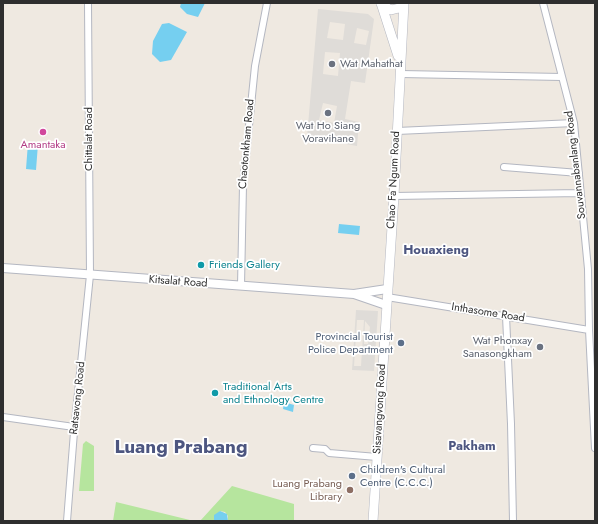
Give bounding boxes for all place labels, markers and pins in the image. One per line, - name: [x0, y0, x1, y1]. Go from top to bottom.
- place label: Wat Mahathat: [340, 57, 403, 71]
- marker: Wat Mahathat: [327, 59, 337, 69]
- marker: Wat Ho Siang Voravihane: [323, 108, 333, 118]
- place label: Wat Ho Siang Voravihane: [296, 119, 360, 145]
- marker: Amantaka: [38, 127, 48, 137]
- place label: Amantaka: [21, 138, 65, 152]
- place label: Friends Gallery: [209, 258, 280, 272]
- marker: Friends Gallery: [196, 260, 206, 270]
- place label: Provincial Tourist Police Department: [308, 330, 393, 356]
- place label: Wat Phonxay Sanasongkham: [463, 334, 532, 360]
- marker: Provincial Tourist Police Department: [396, 338, 406, 348]
- marker: Wat Phonxay Sanasongkham: [535, 342, 545, 352]
- place label: Traditional Arts and Ethnology Centre: [223, 380, 324, 406]
- marker: Traditional Arts and Ethnology Centre: [210, 388, 220, 398]
- place label: Children's Cultural Centre (C.C.C.): [360, 463, 445, 489]
- marker: Children's Cultural Centre (C.C.C.): [347, 471, 357, 481]
- place label: Luang Prabang Library: [272, 477, 342, 503]
- marker: Luang Prabang Library: [345, 485, 355, 495]

